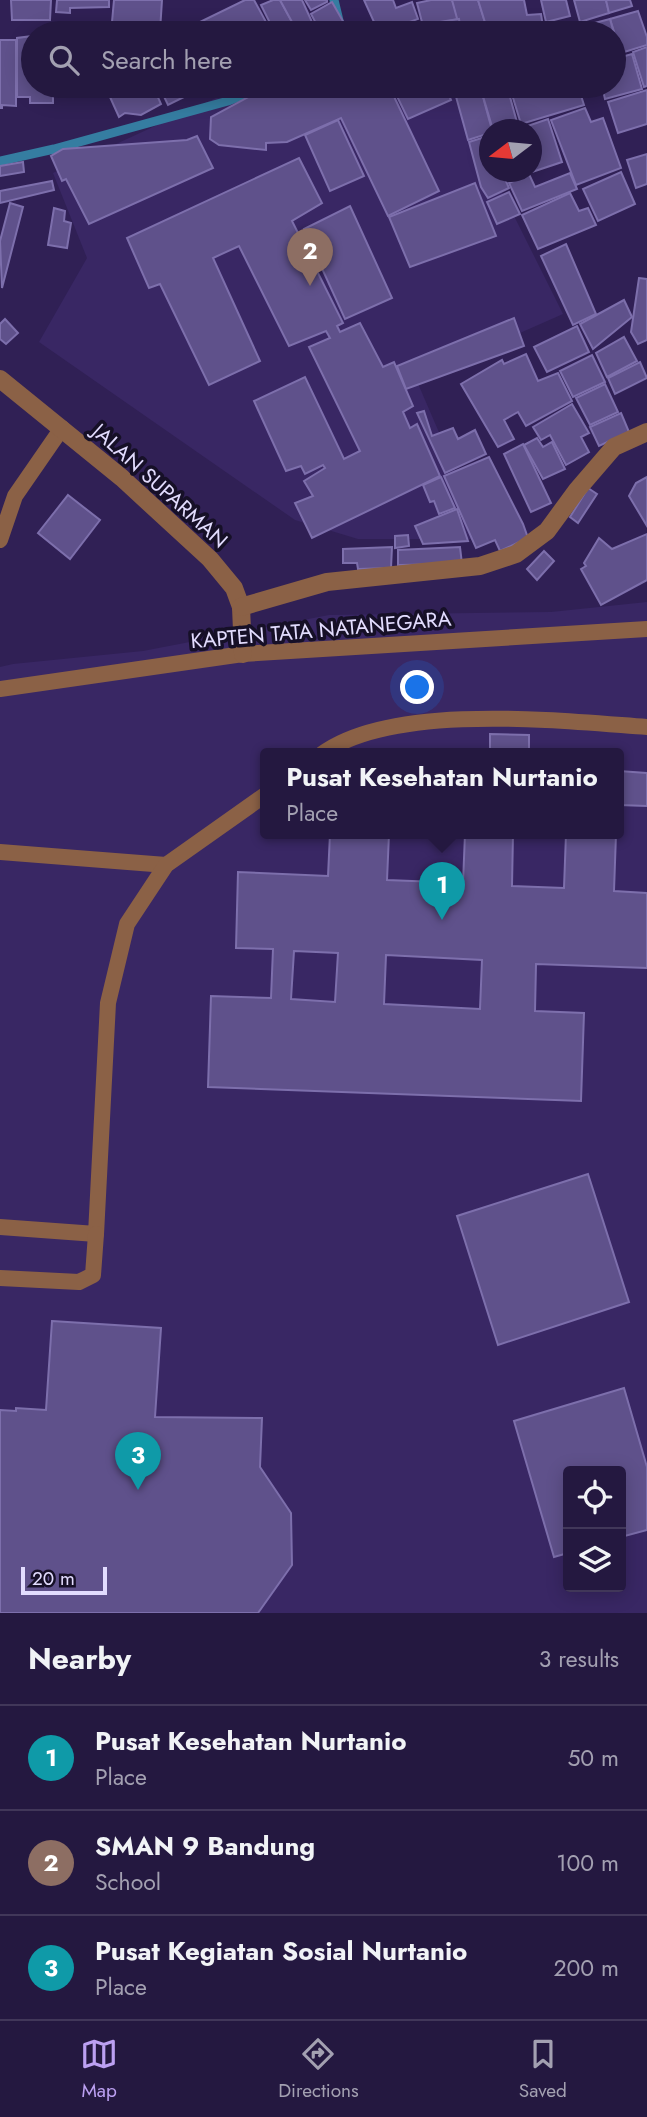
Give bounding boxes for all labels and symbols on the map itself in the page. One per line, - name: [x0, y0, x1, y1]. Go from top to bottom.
- north arrow: [479, 119, 542, 182]
- pin: 2: [287, 228, 333, 286]
- street label: JALAN SUPARMAN: [83, 415, 234, 555]
- street label: KAPTEN TATA NATANEGARA: [189, 604, 453, 656]
- your location: [400, 670, 434, 704]
- pin: 1: [419, 862, 465, 920]
- pin: 3: [115, 1432, 161, 1490]
- scale bar: [21, 1564, 107, 1596]

